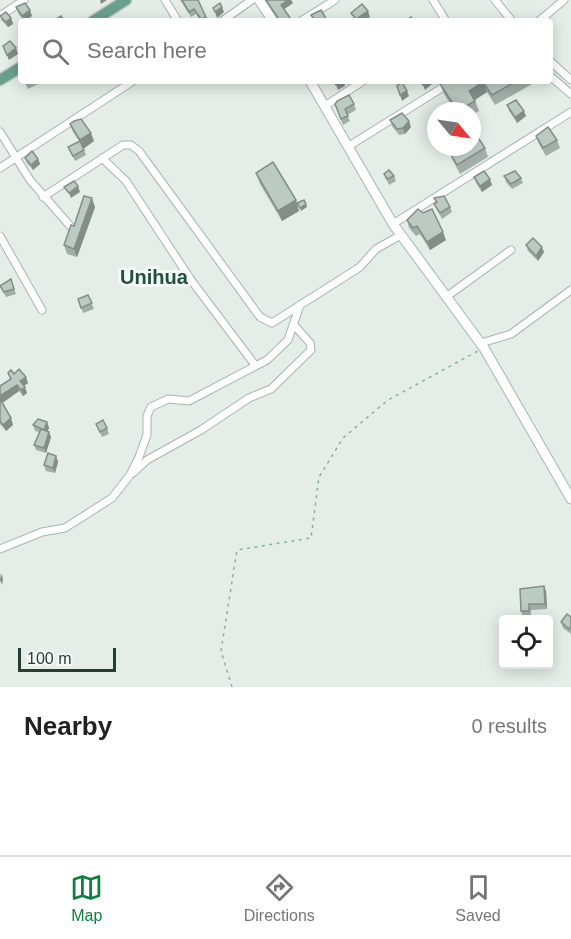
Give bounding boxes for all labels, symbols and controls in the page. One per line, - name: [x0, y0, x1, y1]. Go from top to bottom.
- search box: [18, 18, 553, 84]
- icon: search: [39, 35, 72, 68]
- text: Search here: [87, 38, 207, 63]
- north arrow: [427, 102, 481, 156]
- district label: Unihua: [120, 266, 189, 288]
- map controls: [499, 615, 553, 669]
- button: locate: [499, 615, 553, 669]
- scale bar: [18, 645, 116, 672]
- text: 100 m: [27, 650, 71, 667]
- text: Nearby: [24, 711, 112, 741]
- text: 0 results: [471, 715, 547, 737]
- tab: Map: [70, 871, 103, 925]
- tab: Directions: [244, 871, 315, 925]
- tab: Saved: [455, 871, 501, 925]

